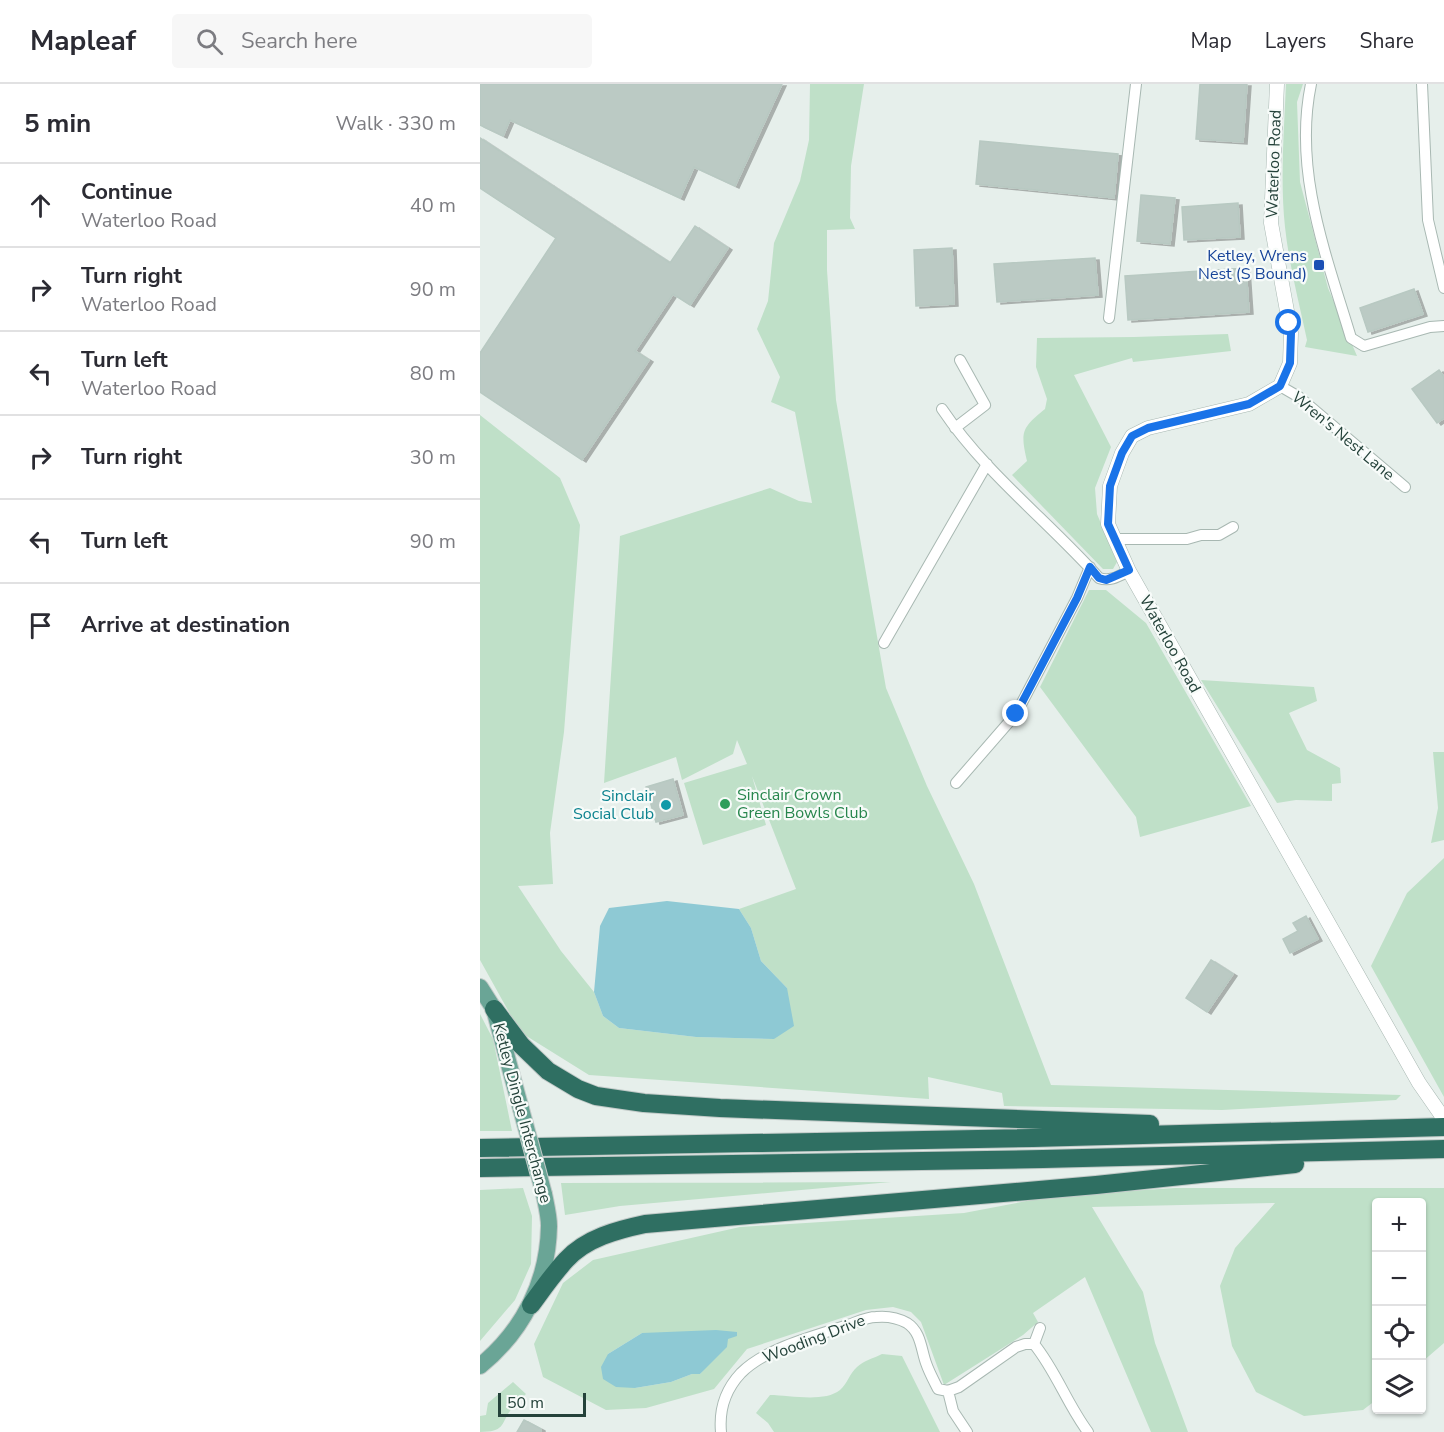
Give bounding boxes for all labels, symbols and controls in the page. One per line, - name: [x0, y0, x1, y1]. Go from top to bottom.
- search box: [172, 14, 592, 68]
- text: Mapleaf: [30, 22, 136, 60]
- icon: search: [193, 25, 226, 58]
- text: Search here: [241, 26, 358, 56]
- text: Map: [1190, 27, 1232, 55]
- text: Layers: [1265, 27, 1326, 55]
- text: Share: [1359, 27, 1414, 55]
- text: 5 min: [24, 106, 91, 141]
- street label: Waterloo Road: [1261, 109, 1287, 219]
- text: Walk · 330 m: [336, 110, 456, 137]
- text: Continue: [81, 177, 172, 207]
- icon: ahead: [24, 189, 57, 222]
- text: 40 m: [410, 192, 456, 219]
- text: Waterloo Road: [81, 207, 217, 234]
- place label: Ketley, Wrens Nest (S Bound): [1198, 245, 1307, 285]
- marker: Ketley, Wrens Nest (S Bound): [1312, 258, 1326, 272]
- text: Turn right: [81, 261, 182, 291]
- icon: right: [24, 273, 57, 306]
- text: 90 m: [410, 276, 456, 303]
- text: Waterloo Road: [81, 291, 217, 318]
- route start: [1275, 309, 1301, 335]
- text: Turn left: [81, 345, 168, 375]
- icon: left: [24, 357, 57, 390]
- text: 80 m: [410, 360, 456, 387]
- text: Waterloo Road: [81, 375, 217, 402]
- street label: Wren's Nest Lane: [1287, 387, 1399, 485]
- icon: right: [24, 441, 57, 474]
- text: Turn right: [81, 442, 182, 472]
- text: 30 m: [410, 444, 456, 471]
- icon: left: [24, 525, 57, 558]
- text: Turn left: [81, 526, 168, 556]
- text: 90 m: [410, 528, 456, 555]
- street label: Waterloo Road: [1134, 591, 1206, 697]
- icon: arrive: [24, 609, 57, 642]
- text: Arrive at destination: [81, 610, 290, 640]
- route end: [1002, 700, 1028, 726]
- place label: Sinclair Crown Green Bowls Club: [737, 784, 868, 824]
- place label: Sinclair Social Club: [573, 785, 654, 825]
- marker: Sinclair Crown Green Bowls Club: [718, 797, 732, 811]
- marker: Sinclair Social Club: [659, 798, 673, 812]
- street label: Ketley Dingle Interchange: [487, 1021, 557, 1205]
- map controls: [1372, 1198, 1426, 1414]
- button: +: [1372, 1198, 1426, 1252]
- button: −: [1372, 1252, 1426, 1306]
- button: locate: [1372, 1306, 1426, 1360]
- street label: Wooding Drive: [760, 1309, 868, 1369]
- button: layers: [1372, 1360, 1426, 1414]
- scale bar: [498, 1390, 586, 1418]
- text: 50 m: [507, 1392, 544, 1414]

